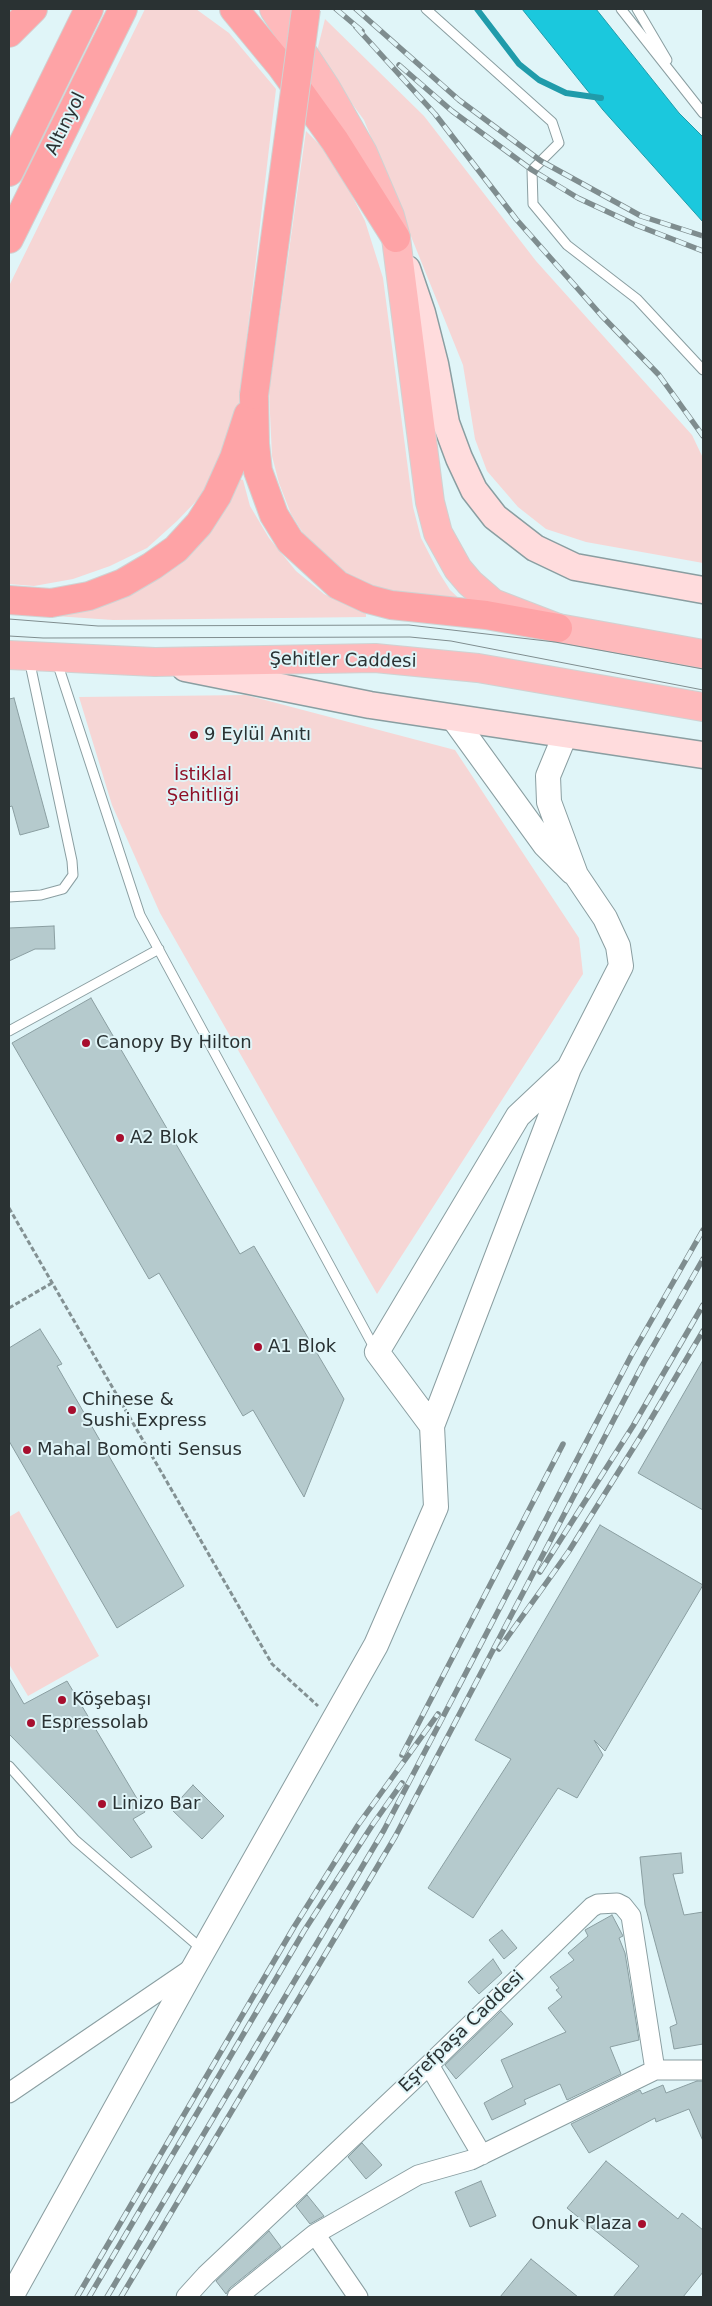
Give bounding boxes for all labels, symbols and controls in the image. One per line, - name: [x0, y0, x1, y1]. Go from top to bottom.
- street label: Altınyol: [42, 89, 90, 159]
- street label: Şehitler Caddesi: [269, 649, 417, 673]
- place label: 9 Eylül Anıtı: [204, 724, 311, 746]
- marker: 9 Eylül Anıtı: [188, 729, 200, 741]
- park label: İstiklal Şehitliği: [167, 764, 239, 806]
- place label: Canopy By Hilton: [96, 1032, 252, 1054]
- marker: Canopy By Hilton: [80, 1037, 92, 1049]
- place label: A2 Blok: [130, 1127, 198, 1149]
- marker: A2 Blok: [114, 1132, 126, 1144]
- place label: A1 Blok: [268, 1336, 336, 1358]
- marker: A1 Blok: [252, 1341, 264, 1353]
- place label: Chinese & Sushi Express: [82, 1389, 207, 1432]
- marker: Chinese & Sushi Express: [66, 1404, 78, 1416]
- place label: Mahal Bomonti Sensus: [37, 1439, 242, 1461]
- marker: Mahal Bomonti Sensus: [21, 1444, 33, 1456]
- place label: Köşebaşı: [72, 1689, 151, 1711]
- marker: Köşebaşı: [56, 1694, 68, 1706]
- place label: Espressolab: [41, 1712, 148, 1734]
- marker: Espressolab: [25, 1717, 37, 1729]
- place label: Linizo Bar: [112, 1793, 200, 1815]
- marker: Linizo Bar: [96, 1798, 108, 1810]
- street label: Eşrefpaşa Caddesi: [395, 1967, 529, 2097]
- place label: Onuk Plaza: [532, 2213, 632, 2235]
- marker: Onuk Plaza: [636, 2218, 648, 2230]

